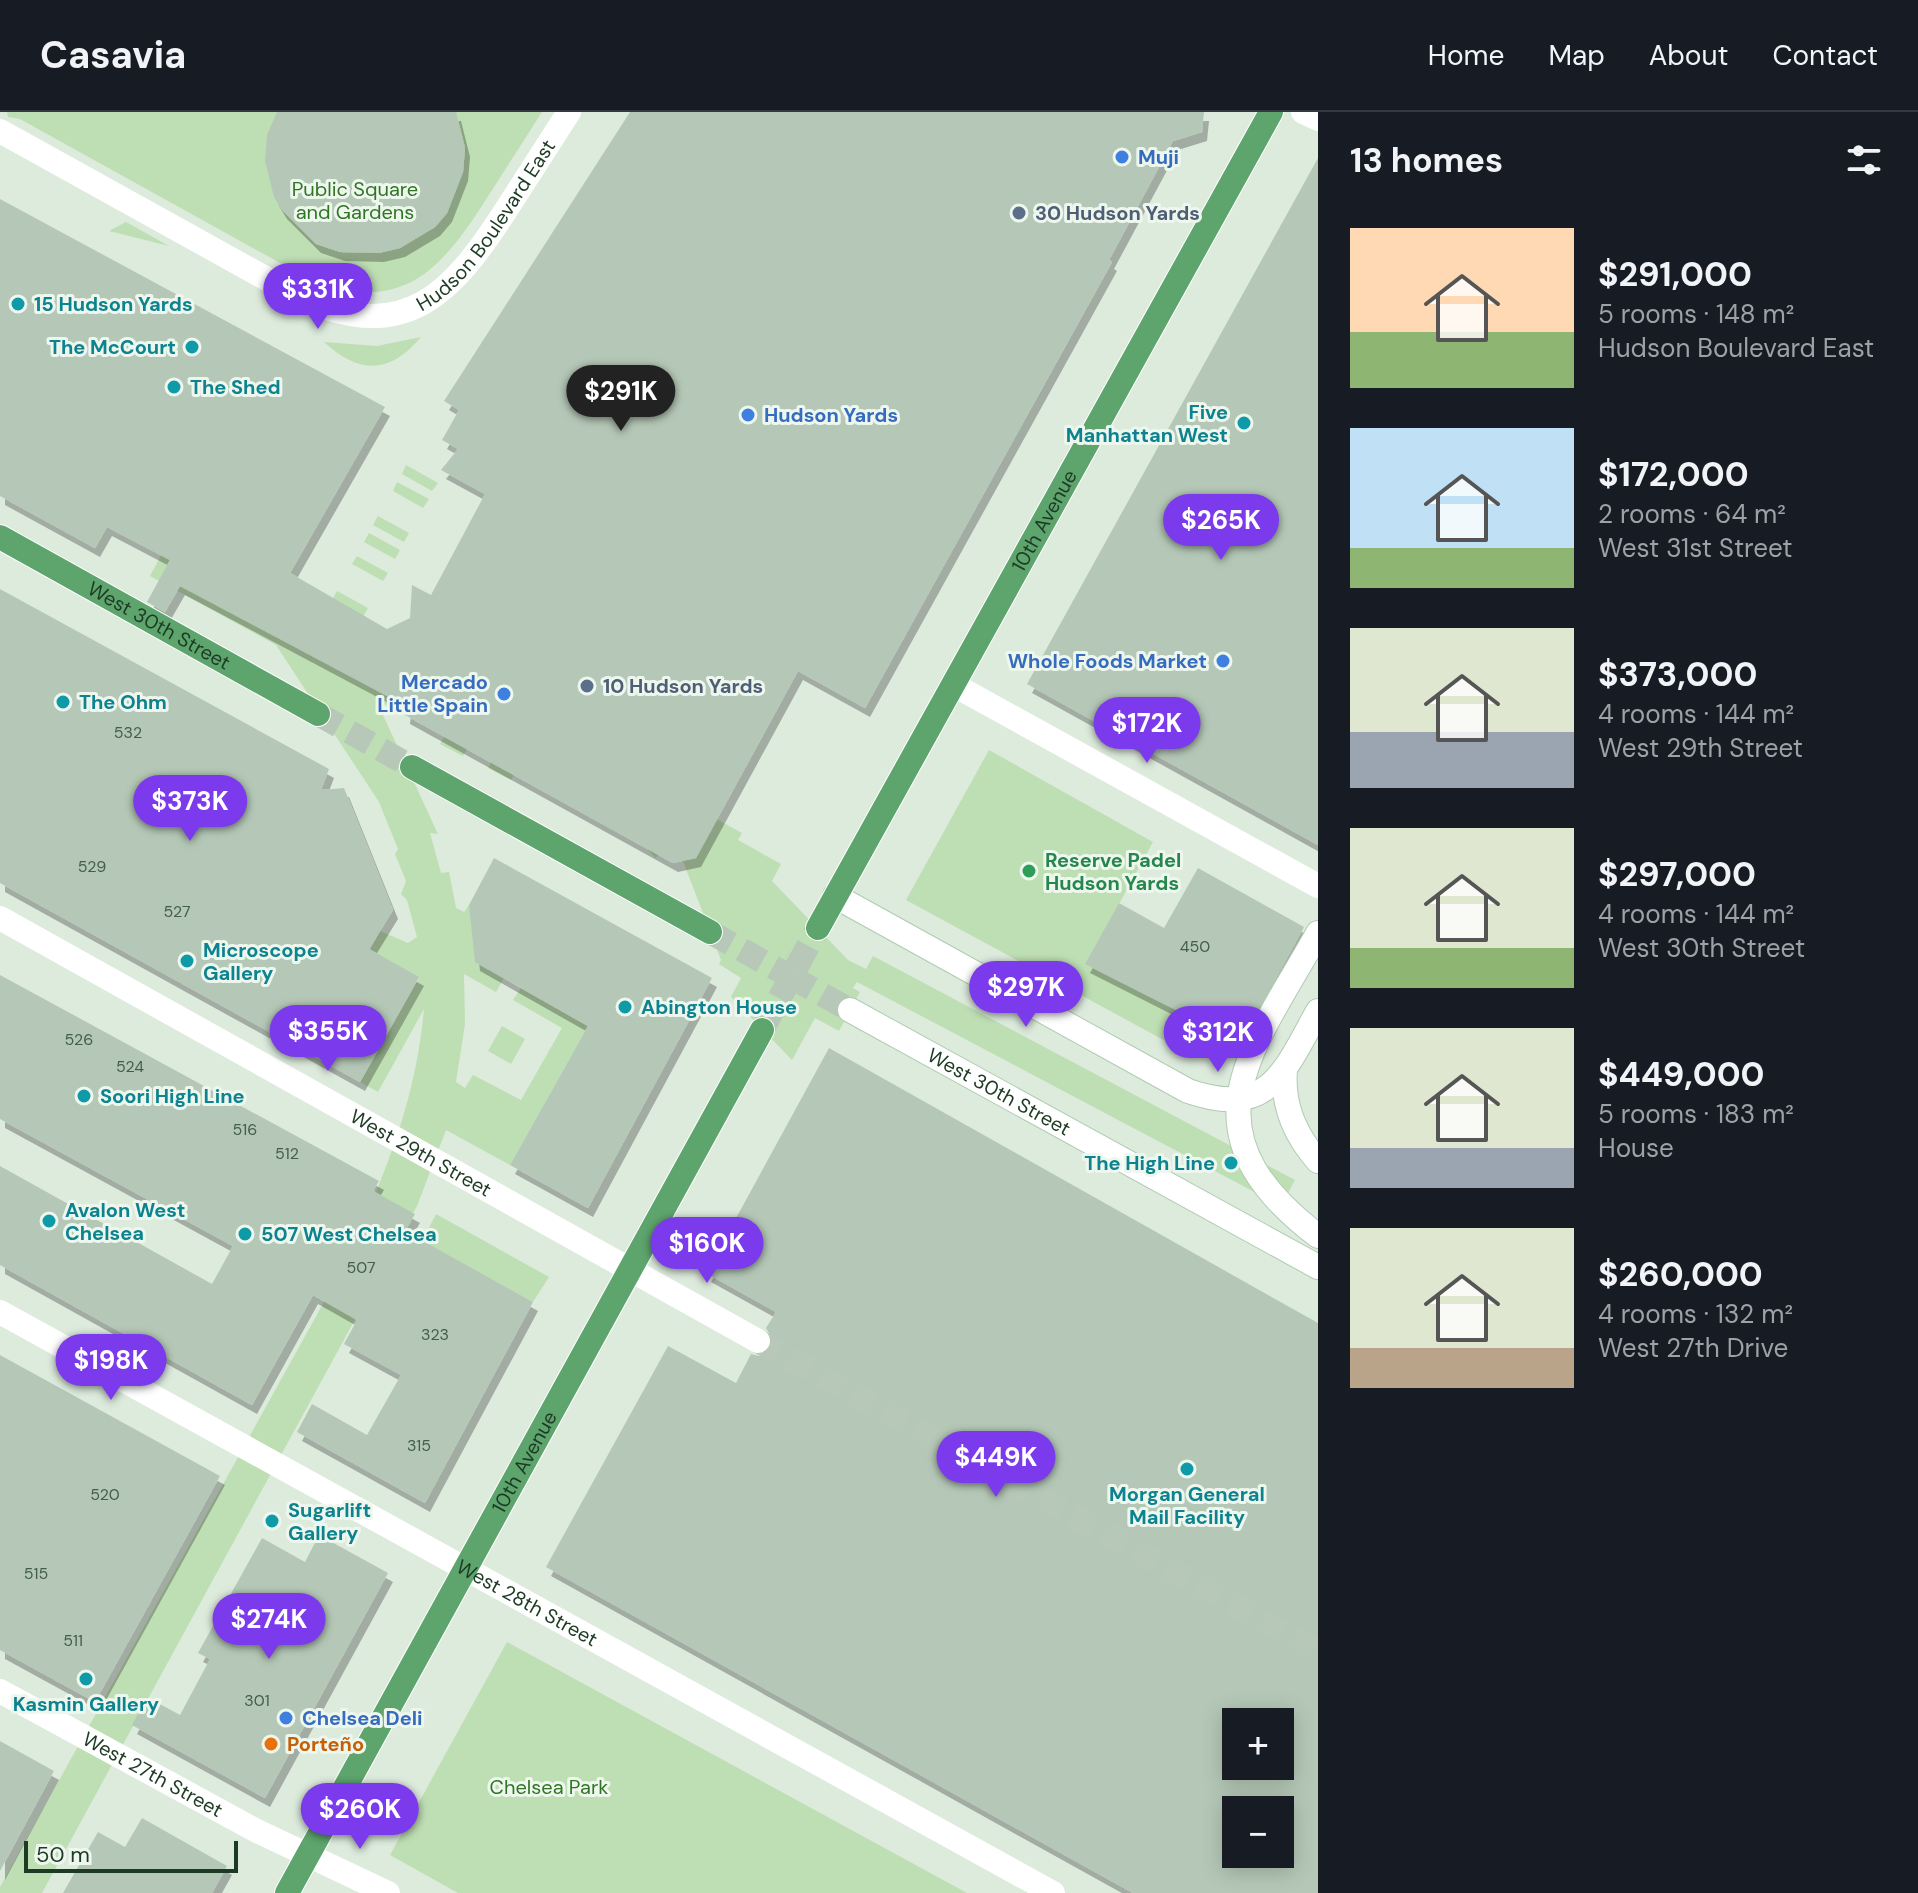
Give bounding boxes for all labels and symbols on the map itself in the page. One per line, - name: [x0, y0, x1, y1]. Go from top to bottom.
- street label: Hudson Boulevard East: [412, 134, 561, 317]
- place label: Muji: [1138, 144, 1179, 170]
- marker: Muji: [1113, 148, 1131, 166]
- park label: Public Square and Gardens: [292, 176, 418, 225]
- place label: 30 Hudson Yards: [1035, 200, 1200, 226]
- marker: 30 Hudson Yards: [1010, 204, 1028, 222]
- pin: $331K: [262, 263, 374, 331]
- place label: 15 Hudson Yards: [34, 291, 193, 317]
- marker: 15 Hudson Yards: [9, 295, 27, 313]
- place label: The McCourt: [49, 334, 176, 360]
- marker: The McCourt: [183, 338, 201, 356]
- pin: $291K: [565, 365, 677, 433]
- place label: The Shed: [190, 374, 281, 400]
- marker: The Shed: [165, 378, 183, 396]
- place label: Five Manhattan West: [1066, 399, 1228, 448]
- place label: Hudson Yards: [764, 402, 898, 428]
- marker: Hudson Yards: [739, 406, 757, 424]
- marker: Five Manhattan West: [1235, 414, 1253, 432]
- street label: 10th Avenue: [1005, 465, 1083, 576]
- pin: $265K: [1165, 494, 1277, 562]
- street label: West 30th Street: [83, 575, 235, 676]
- place label: Whole Foods Market: [1008, 648, 1207, 674]
- marker: Whole Foods Market: [1214, 652, 1232, 670]
- place label: Mercado Little Spain: [377, 669, 488, 718]
- place label: 10 Hudson Yards: [603, 673, 763, 699]
- marker: 10 Hudson Yards: [578, 677, 596, 695]
- marker: Mercado Little Spain: [495, 685, 513, 703]
- place label: The Ohm: [79, 689, 167, 715]
- marker: The Ohm: [54, 693, 72, 711]
- pin: $172K: [1091, 697, 1203, 765]
- house number: 532: [114, 722, 142, 743]
- pin: $373K: [134, 775, 246, 843]
- place label: Reserve Padel Hudson Yards: [1045, 847, 1181, 896]
- house number: 529: [78, 856, 106, 877]
- marker: Reserve Padel Hudson Yards: [1020, 862, 1038, 880]
- house number: 527: [164, 901, 190, 922]
- house number: 450: [1180, 936, 1210, 957]
- place label: Microscope Gallery: [203, 937, 319, 986]
- marker: Microscope Gallery: [178, 952, 196, 970]
- pin: $297K: [970, 961, 1082, 1029]
- place label: Abington House: [641, 994, 797, 1020]
- marker: Abington House: [616, 998, 634, 1016]
- pin: $355K: [272, 1005, 384, 1073]
- pin: $312K: [1162, 1006, 1274, 1074]
- house number: 526: [65, 1029, 93, 1050]
- street label: West 30th Street: [923, 1042, 1075, 1142]
- house number: 524: [116, 1056, 144, 1077]
- place label: Soori High Line: [100, 1083, 245, 1109]
- marker: Soori High Line: [75, 1087, 93, 1105]
- street label: West 29th Street: [346, 1103, 496, 1203]
- house number: 516: [233, 1119, 257, 1140]
- house number: 512: [275, 1143, 299, 1164]
- place label: The High Line: [1084, 1150, 1215, 1176]
- marker: The High Line: [1222, 1154, 1240, 1172]
- place label: Avalon West Chelsea: [65, 1197, 185, 1246]
- marker: Avalon West Chelsea: [40, 1212, 58, 1230]
- pin: $160K: [651, 1217, 763, 1285]
- place label: 507 West Chelsea: [261, 1221, 437, 1247]
- marker: 507 West Chelsea: [236, 1225, 254, 1243]
- house number: 507: [346, 1257, 376, 1278]
- house number: 323: [421, 1324, 449, 1345]
- pin: $198K: [55, 1334, 167, 1402]
- street label: 10th Avenue: [486, 1406, 563, 1518]
- pin: $449K: [940, 1431, 1052, 1499]
- house number: 315: [407, 1435, 431, 1456]
- marker: Morgan General Mail Facility: [1178, 1460, 1196, 1478]
- place label: Morgan General Mail Facility: [1109, 1481, 1265, 1530]
- house number: 520: [90, 1484, 120, 1505]
- place label: Sugarlift Gallery: [288, 1497, 371, 1546]
- marker: Sugarlift Gallery: [263, 1512, 281, 1530]
- street label: West 28th Street: [452, 1553, 602, 1652]
- house number: 515: [24, 1563, 48, 1584]
- pin: $274K: [213, 1593, 325, 1661]
- house number: 511: [63, 1630, 83, 1651]
- marker: Kasmin Gallery: [77, 1670, 95, 1688]
- house number: 301: [244, 1690, 270, 1711]
- place label: Kasmin Gallery: [13, 1691, 159, 1717]
- place label: Chelsea Deli: [302, 1705, 423, 1731]
- marker: Chelsea Deli: [277, 1709, 295, 1727]
- street label: West 27th Street: [78, 1726, 228, 1823]
- place label: Porteño: [287, 1731, 364, 1757]
- marker: Porteño: [262, 1735, 280, 1753]
- park label: Chelsea Park: [490, 1774, 608, 1800]
- pin: $260K: [304, 1783, 416, 1851]
- scale bar: [24, 1837, 238, 1873]

